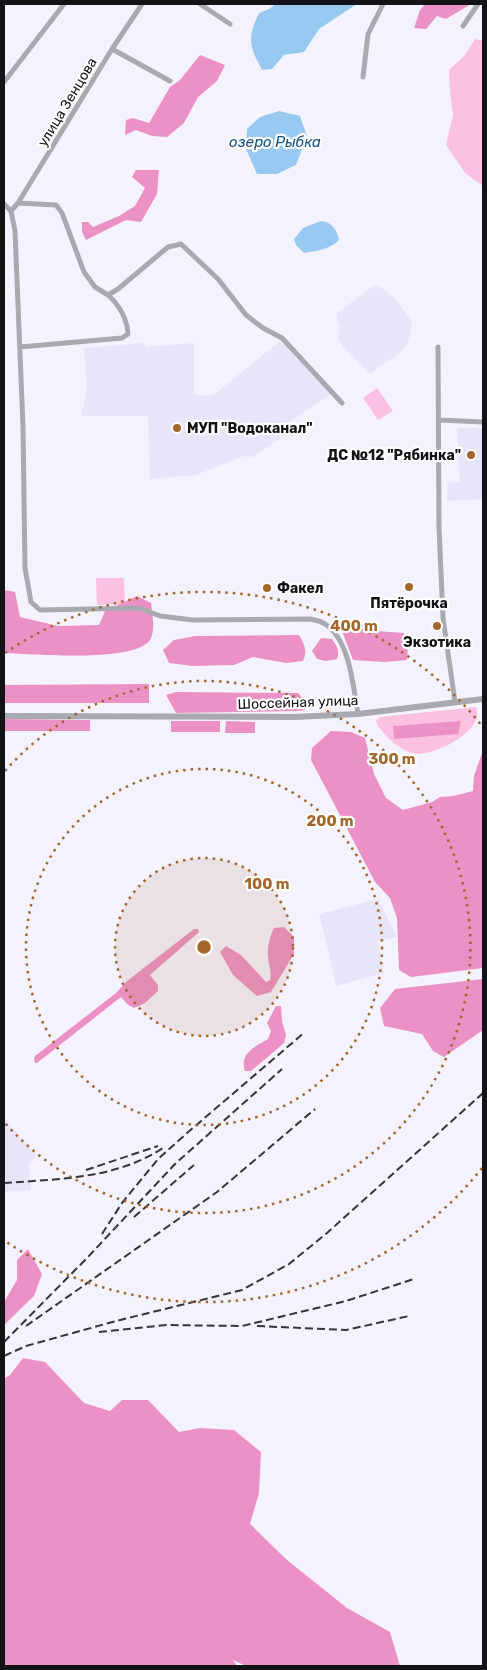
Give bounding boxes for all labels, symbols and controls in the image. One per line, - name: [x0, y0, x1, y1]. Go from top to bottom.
- street label: улица Зенцова: [34, 55, 101, 150]
- water label: озеро Рыбка: [229, 133, 321, 151]
- place label: МУП "Водоканал": [187, 420, 313, 437]
- marker: МУП "Водоканал": [171, 422, 183, 434]
- place label: ДС №12 "Рябинка": [327, 447, 461, 464]
- marker: ДС №12 "Рябинка": [465, 449, 477, 461]
- place label: Факел: [277, 580, 323, 597]
- marker: Пятёрочка: [403, 581, 415, 593]
- marker: Факел: [261, 582, 273, 594]
- place label: Пятёрочка: [370, 595, 448, 612]
- text: 400 m: [330, 617, 378, 635]
- marker: Экзотика: [431, 620, 443, 632]
- place label: Экзотика: [403, 634, 471, 651]
- street label: Шоссейная улица: [237, 692, 359, 713]
- text: 300 m: [368, 750, 416, 768]
- text: 200 m: [306, 812, 354, 830]
- text: 100 m: [245, 875, 289, 893]
- centre of rings: [195, 938, 213, 956]

